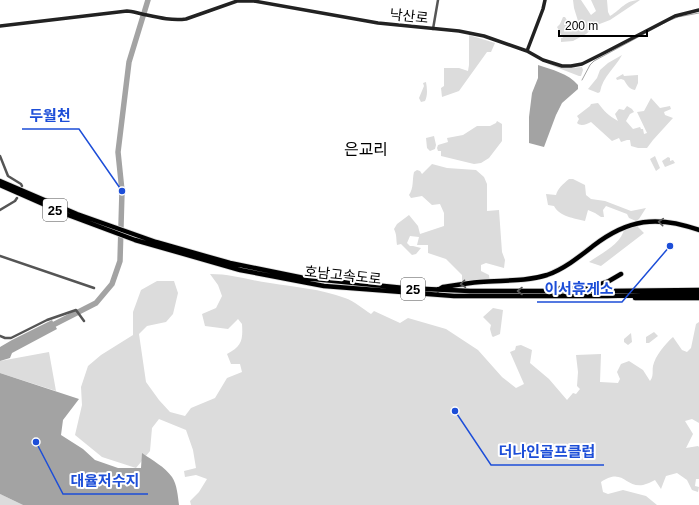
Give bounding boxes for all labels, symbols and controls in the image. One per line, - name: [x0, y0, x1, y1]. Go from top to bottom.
- street label: 낙산로: [389, 6, 429, 26]
- scale bar: [559, 12, 647, 38]
- text: 200 m: [565, 19, 598, 33]
- callout: 두월천: [22, 102, 79, 129]
- text: 두월천: [29, 107, 71, 124]
- district label: 은교리: [344, 141, 388, 158]
- road number: 25: [43, 199, 67, 221]
- one-way arrow: [658, 217, 664, 226]
- street label: 호남고속도로: [304, 263, 382, 287]
- callout: 이서휴게소: [537, 275, 622, 302]
- road number: 25: [401, 278, 425, 300]
- one-way arrow: [459, 279, 466, 288]
- text: 이서휴게소: [544, 280, 614, 297]
- one-way arrow: [517, 287, 523, 295]
- callout: 더나인골프클럽: [491, 438, 604, 465]
- text: 더나인골프클럽: [499, 443, 595, 460]
- callout: 대율저수지: [63, 467, 148, 494]
- text: 대율저수지: [70, 472, 140, 489]

